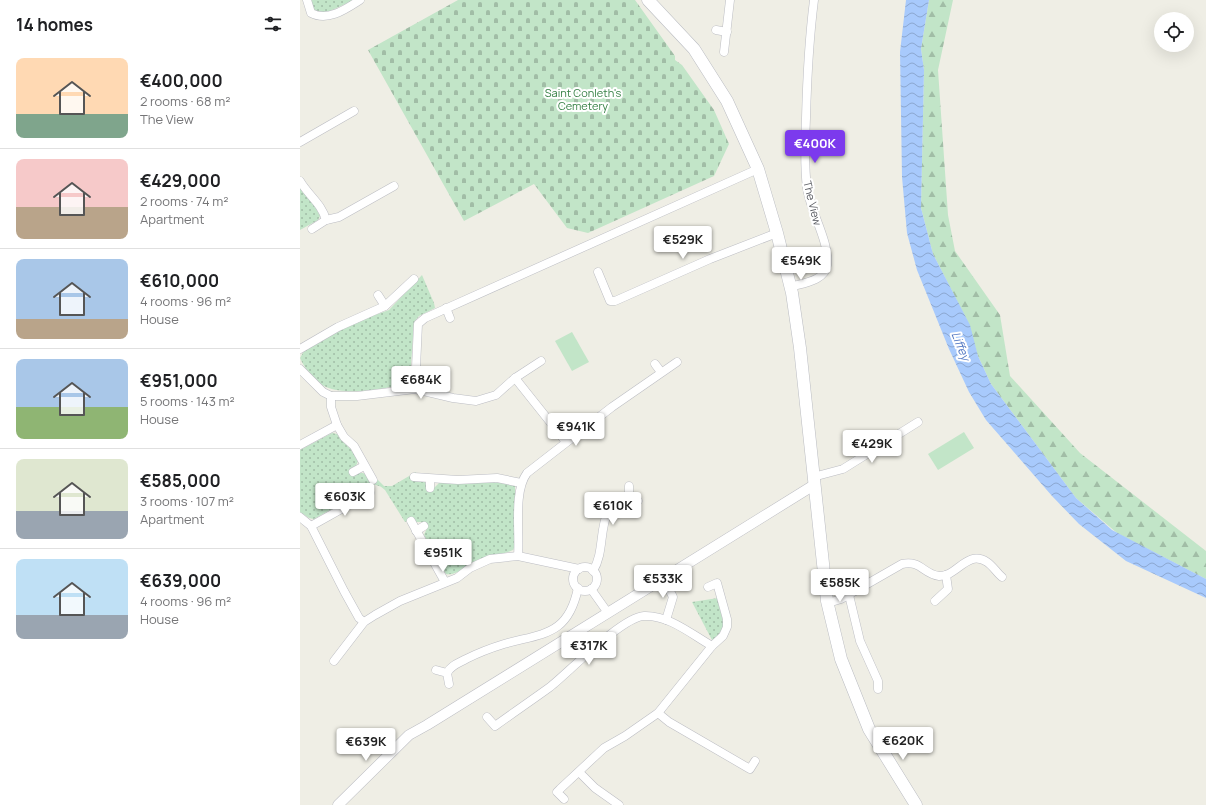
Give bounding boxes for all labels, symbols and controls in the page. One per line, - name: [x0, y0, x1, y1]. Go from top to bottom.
- map controls: [1154, 12, 1194, 52]
- button: locate: [1154, 12, 1194, 52]
- text: 14 homes: [16, 13, 93, 36]
- icon: filters: [262, 13, 284, 35]
- text: €400,000: [140, 69, 223, 92]
- icon: home: [48, 74, 96, 122]
- park label: Saint Conleth's Cemetery: [545, 85, 621, 113]
- text: 2 rooms · 68 m²: [140, 92, 230, 110]
- text: The View: [140, 110, 194, 128]
- pin: €400K: [787, 130, 843, 164]
- text: €400K: [794, 134, 836, 152]
- text: €429,000: [140, 169, 221, 192]
- icon: home: [48, 175, 96, 223]
- street label: The View: [800, 179, 826, 227]
- text: 2 rooms · 74 m²: [140, 192, 228, 210]
- text: Apartment: [140, 210, 204, 228]
- pin: €529K: [655, 226, 711, 260]
- text: €529K: [663, 230, 703, 248]
- pin: €549K: [773, 247, 829, 281]
- text: €549K: [781, 251, 821, 269]
- text: €610,000: [140, 269, 219, 292]
- icon: home: [48, 275, 96, 323]
- text: 4 rooms · 96 m²: [140, 292, 231, 310]
- text: House: [140, 310, 179, 328]
- water label: Liffey: [948, 329, 975, 365]
- pin: €684K: [393, 366, 449, 400]
- text: €951,000: [140, 369, 218, 392]
- text: €684K: [400, 370, 442, 388]
- icon: home: [48, 375, 96, 423]
- text: 5 rooms · 143 m²: [140, 392, 235, 410]
- text: House: [140, 410, 179, 428]
- pin: €941K: [548, 413, 604, 447]
- text: €941K: [557, 417, 595, 435]
- pin: €429K: [844, 430, 900, 464]
- text: €429K: [852, 434, 892, 452]
- text: €585,000: [140, 469, 221, 492]
- icon: home: [48, 475, 96, 523]
- pin: €603K: [317, 483, 373, 517]
- text: €603K: [324, 487, 366, 505]
- text: 3 rooms · 107 m²: [140, 492, 234, 510]
- pin: €610K: [585, 492, 641, 526]
- text: €610K: [593, 496, 633, 514]
- text: Apartment: [140, 510, 204, 528]
- pin: €951K: [415, 539, 471, 573]
- text: €951K: [424, 543, 462, 561]
- pin: €533K: [635, 565, 691, 599]
- text: €639,000: [140, 569, 221, 592]
- text: €533K: [643, 569, 683, 587]
- pin: €585K: [812, 569, 868, 603]
- text: €585K: [820, 573, 860, 591]
- icon: home: [48, 575, 96, 623]
- text: 4 rooms · 96 m²: [140, 592, 231, 610]
- text: House: [140, 610, 179, 628]
- pin: €317K: [561, 632, 617, 666]
- text: €317K: [570, 636, 608, 654]
- pin: €620K: [875, 727, 931, 761]
- pin: €639K: [338, 728, 394, 762]
- text: €620K: [882, 731, 924, 749]
- text: €639K: [345, 732, 387, 750]

